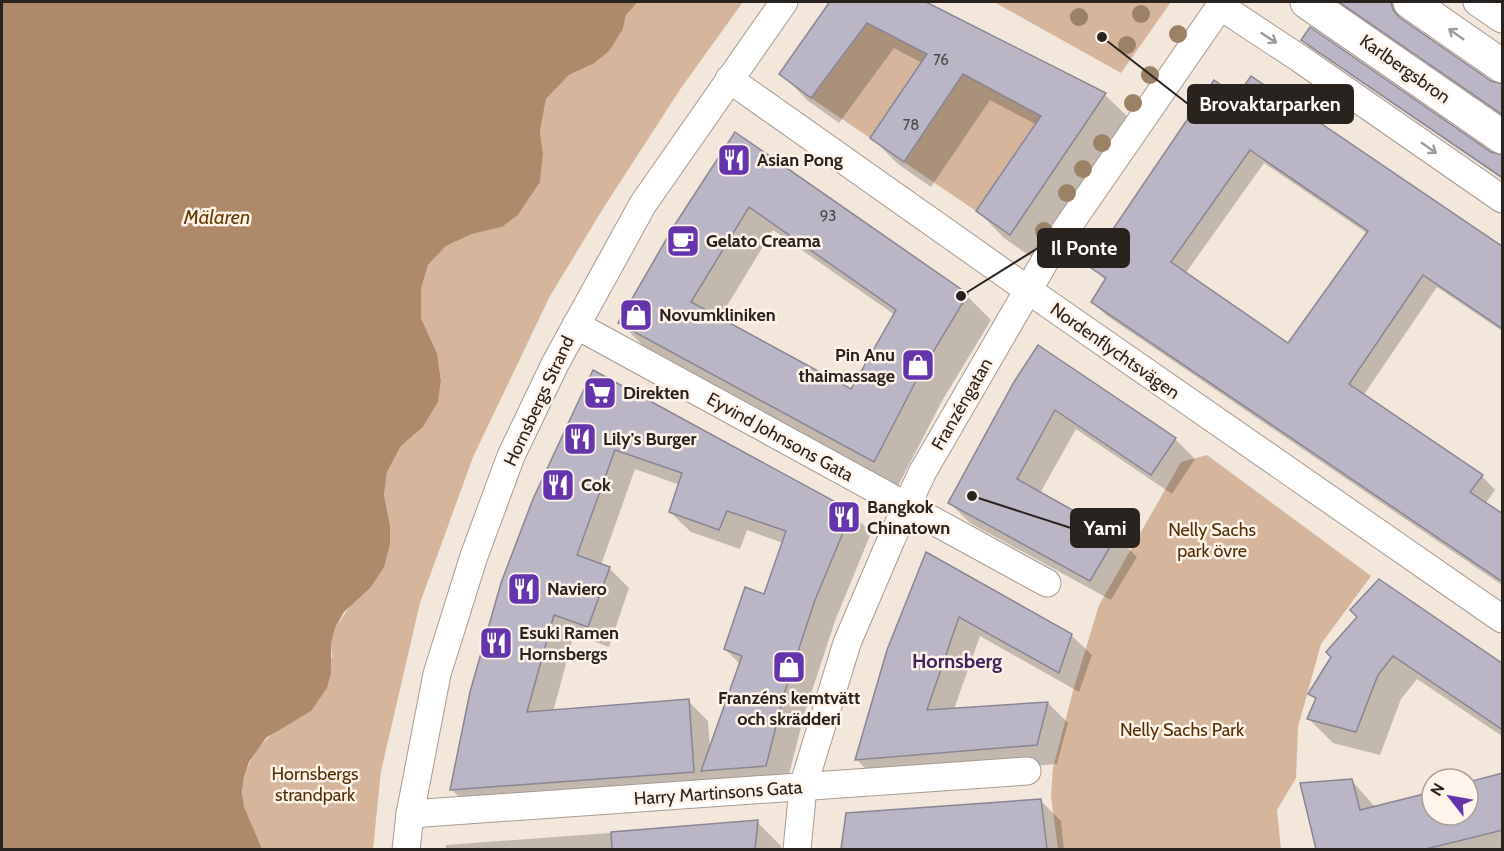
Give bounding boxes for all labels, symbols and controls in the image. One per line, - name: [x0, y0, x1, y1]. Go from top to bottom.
- one-way arrow: [1449, 28, 1465, 40]
- street label: Karlbergsbron: [1356, 30, 1454, 108]
- one-way arrow: [1260, 32, 1277, 45]
- house number: 76: [933, 51, 949, 69]
- callout: Brovaktarparken: [1188, 85, 1353, 123]
- text: Brovaktarparken: [1199, 92, 1341, 116]
- house number: 78: [903, 116, 919, 134]
- restaurant icon: Asian Pong: [716, 142, 752, 178]
- one-way arrow: [1421, 142, 1437, 154]
- place label: Asian Pong: [757, 149, 843, 171]
- water label: Mälaren: [183, 205, 250, 229]
- house number: 93: [820, 207, 836, 225]
- cafe icon: Gelato Creama: [665, 223, 701, 259]
- callout: Il Ponte: [1038, 229, 1129, 267]
- place label: Gelato Creama: [706, 230, 821, 252]
- text: Il Ponte: [1051, 236, 1117, 260]
- shop icon: Novumkliniken: [618, 297, 654, 333]
- street label: Nordenflychtsvägen: [1046, 298, 1184, 404]
- place label: Novumkliniken: [659, 304, 776, 326]
- street label: Hornsbergs Strand: [499, 332, 579, 470]
- place label: Pin Anu thaimassage: [799, 344, 895, 387]
- shop icon: Pin Anu thaimassage: [900, 347, 936, 383]
- street label: Franzéngatan: [927, 354, 997, 454]
- supermarket icon: Direkten: [582, 375, 618, 411]
- place label: Direkten: [623, 382, 689, 404]
- street label: Eyvind Johnsons Gata: [703, 388, 857, 486]
- restaurant icon: Lily's Burger: [562, 421, 598, 457]
- place label: Lily's Burger: [603, 428, 697, 450]
- restaurant icon: Cok: [540, 467, 576, 503]
- place label: Cok: [581, 474, 611, 496]
- place label: Bangkok Chinatown: [867, 496, 950, 539]
- restaurant icon: Bangkok Chinatown: [826, 499, 862, 535]
- callout: Yami: [1071, 509, 1139, 547]
- text: Yami: [1082, 516, 1127, 540]
- park label: Nelly Sachs park övre: [1168, 519, 1256, 562]
- restaurant icon: Naviero: [506, 571, 542, 607]
- place label: Naviero: [547, 578, 607, 600]
- place label: Esuki Ramen Hornsbergs: [519, 622, 619, 665]
- restaurant icon: Esuki Ramen Hornsbergs: [478, 625, 514, 661]
- shop icon: Franzéns kemtvätt och skrädderi: [771, 649, 807, 685]
- district label: Hornsberg: [912, 649, 1002, 673]
- place label: Franzéns kemtvätt och skrädderi: [718, 687, 860, 730]
- park label: Nelly Sachs Park: [1120, 719, 1245, 741]
- park label: Hornsbergs strandpark: [272, 763, 358, 806]
- north arrow: [1420, 767, 1480, 827]
- street label: Harry Martinsons Gata: [633, 776, 803, 810]
- text: N: [1427, 780, 1449, 799]

